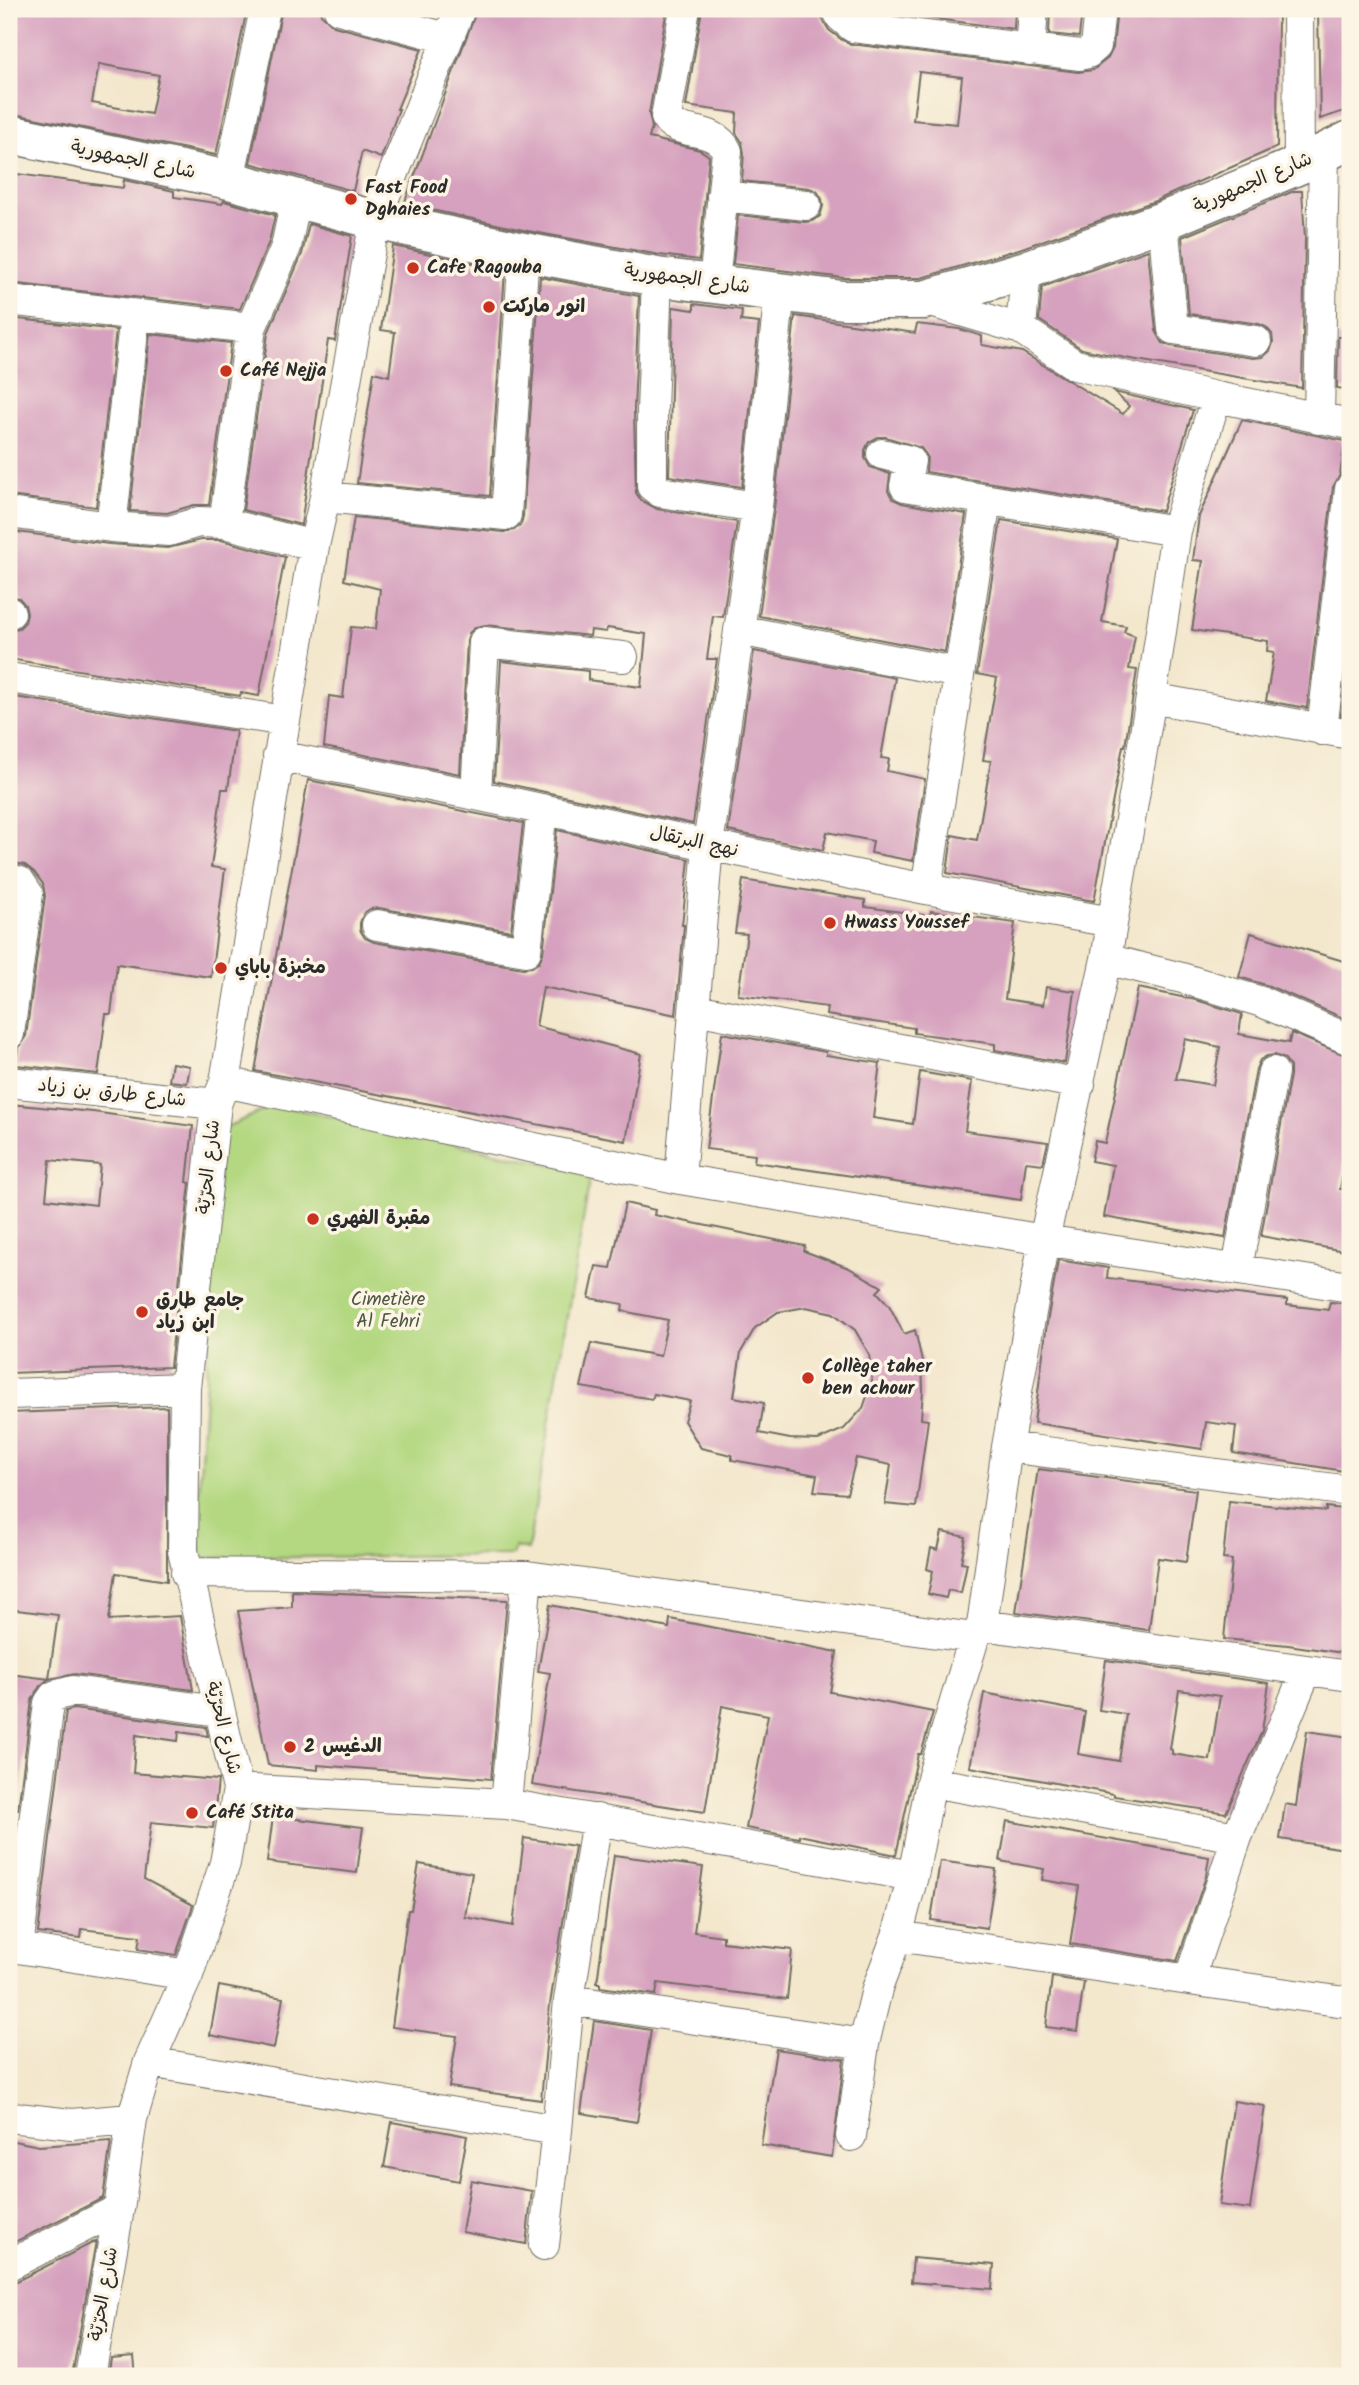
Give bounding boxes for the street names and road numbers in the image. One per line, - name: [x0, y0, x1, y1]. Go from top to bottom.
- street label: شارع الجمهورية: [68, 132, 198, 188]
- street label: شارع الجمهورية: [1189, 144, 1317, 222]
- street label: شارع الجمهورية: [622, 255, 752, 303]
- street label: نهج البرتقال: [647, 818, 741, 866]
- street label: شارع طارق بن زياد: [36, 1070, 188, 1116]
- street label: شارع الحرّيّة: [189, 1118, 229, 1216]
- street label: شارع الحرّيّة: [197, 1678, 249, 1778]
- street label: شارع الحرّيّة: [81, 2245, 127, 2343]

